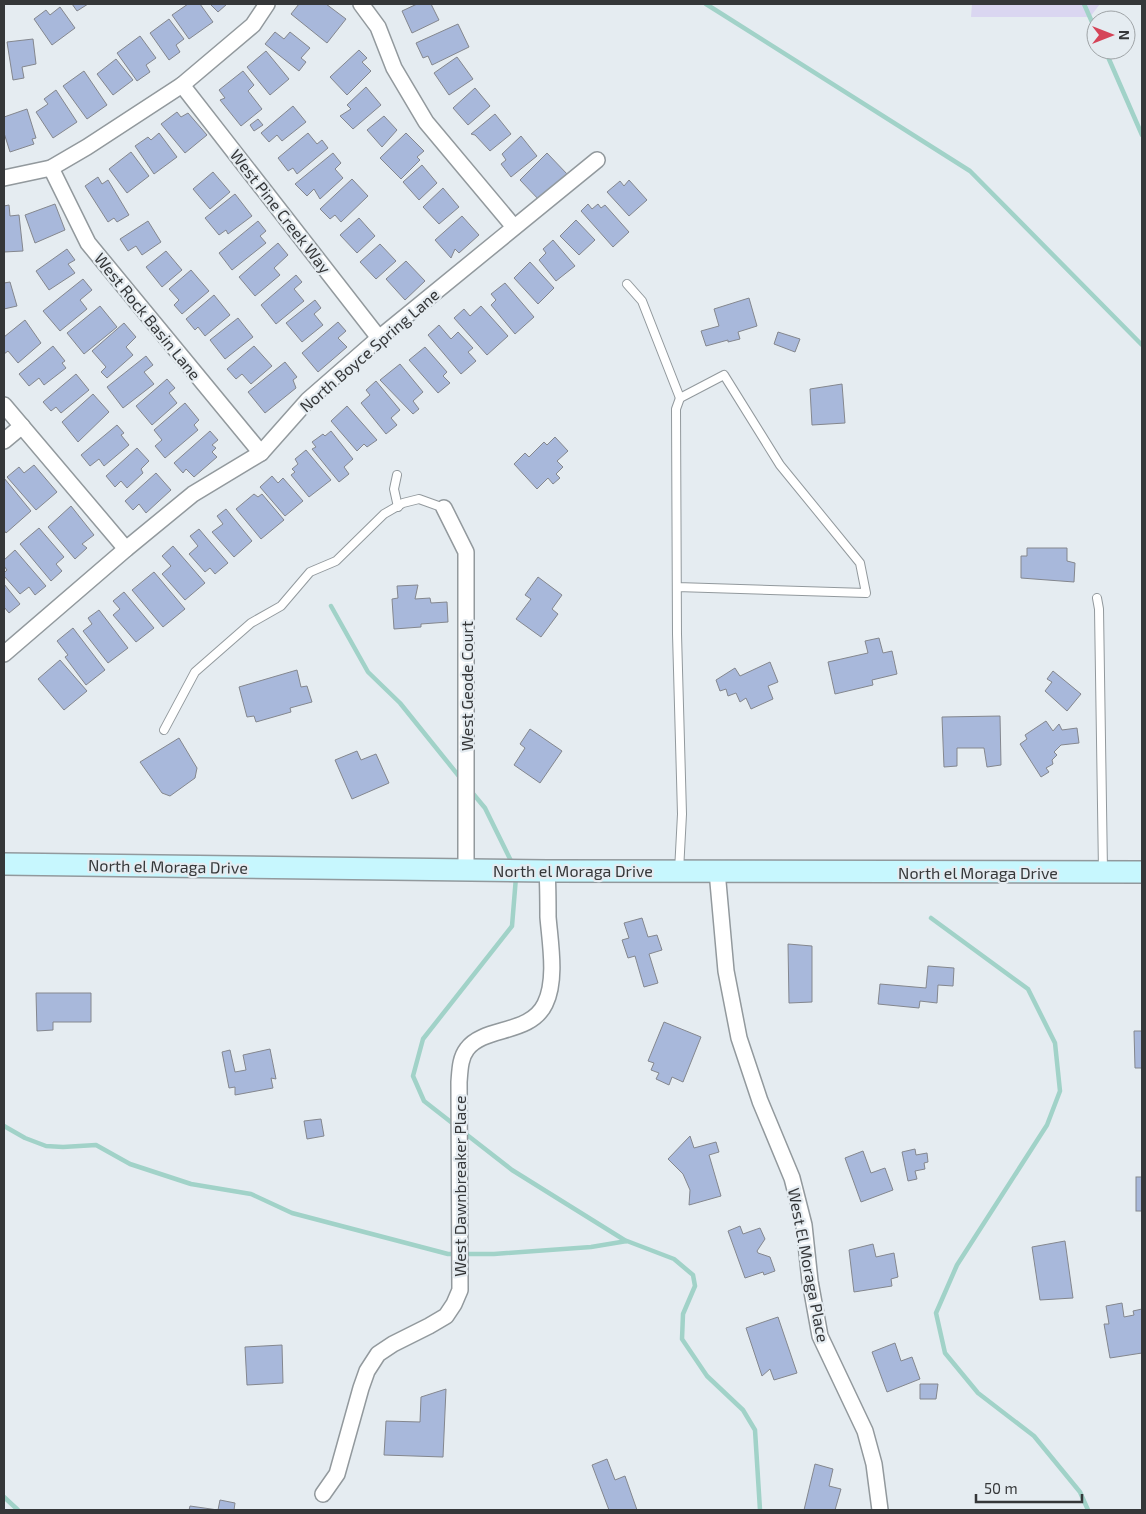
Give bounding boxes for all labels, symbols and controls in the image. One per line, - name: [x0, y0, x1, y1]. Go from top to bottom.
- north arrow: [1086, 10, 1136, 60]
- text: N: [1116, 30, 1133, 40]
- street label: West Pine Creek Way: [227, 145, 336, 277]
- street label: West Rock Basin Lane: [91, 249, 205, 383]
- street label: North Boyce Spring Lane: [296, 284, 442, 416]
- street label: West Geode Court: [457, 621, 476, 751]
- street label: North el Moraga Drive: [88, 855, 248, 877]
- street label: North el Moraga Drive: [493, 861, 653, 880]
- street label: North el Moraga Drive: [898, 863, 1058, 882]
- street label: West Dawnbreaker Place: [450, 1095, 469, 1277]
- street label: West El Moraga Place: [785, 1186, 833, 1344]
- scale bar: [976, 1472, 1082, 1504]
- text: 50 m: [984, 1479, 1018, 1497]

